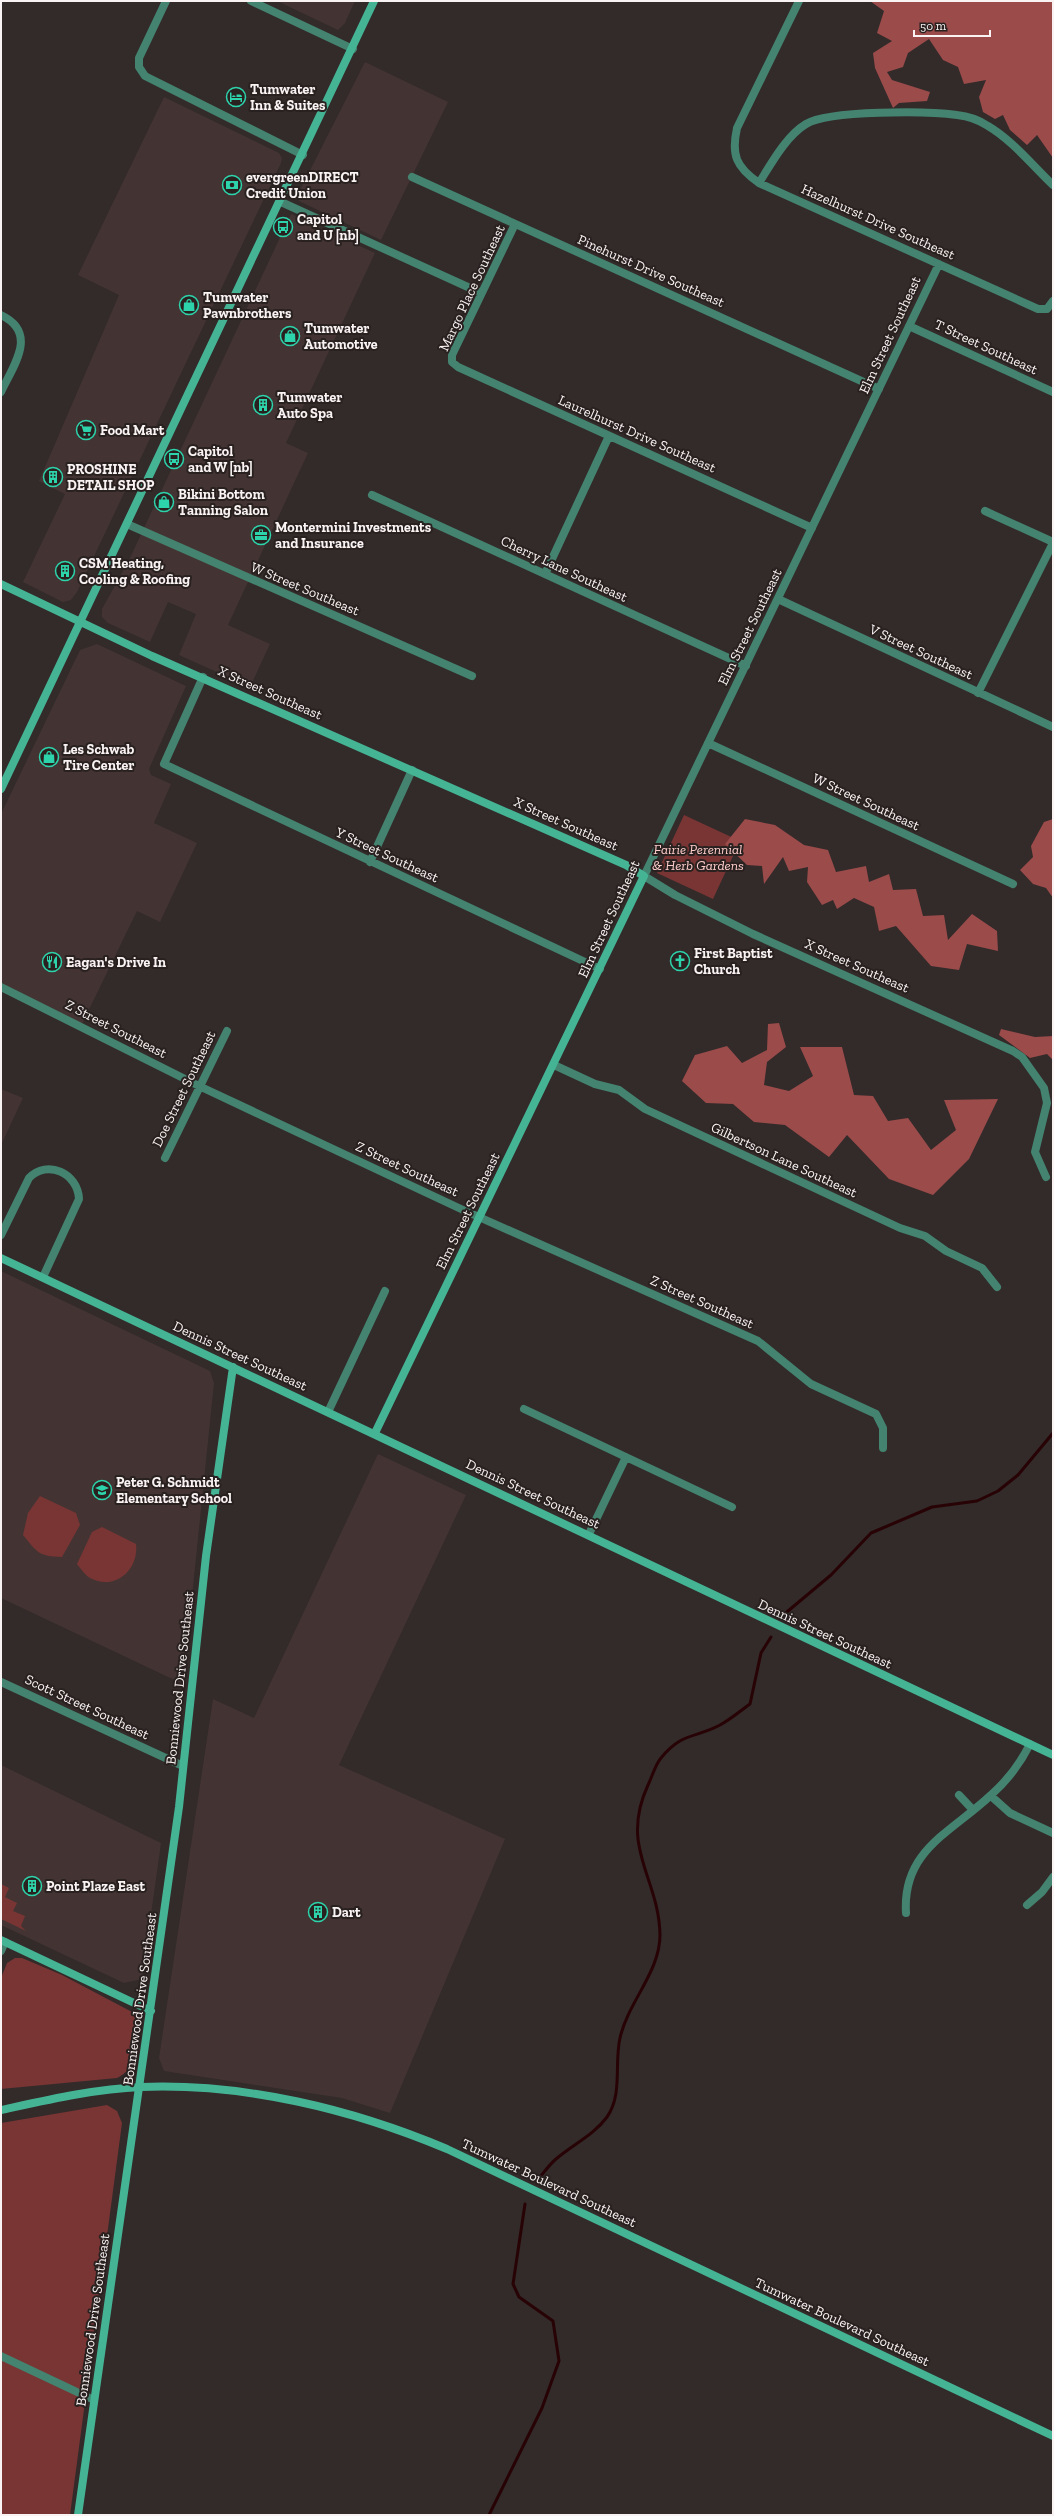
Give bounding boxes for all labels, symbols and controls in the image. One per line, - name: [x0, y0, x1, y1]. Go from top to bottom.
- scale bar: [914, 12, 990, 38]
- text: 50 m: [920, 19, 947, 33]
- place label: Tumwater Inn & Suites: [250, 81, 326, 114]
- hotel icon: Tumwater Inn & Suites: [225, 86, 247, 108]
- place label: evergreenDIRECT Credit Union: [246, 169, 359, 202]
- bank icon: evergreenDIRECT Credit Union: [221, 174, 243, 196]
- street label: Hazelhurst Drive Southeast: [799, 180, 958, 264]
- place label: Capitol and U [nb]: [297, 211, 359, 245]
- bus stop icon: Capitol and U [nb]: [272, 216, 294, 238]
- street label: Margo Place Southeast: [435, 221, 509, 354]
- street label: Pinehurst Drive Southeast: [575, 231, 728, 311]
- street label: Elm Street Southeast: [855, 273, 925, 396]
- place label: Tumwater Pawnbrothers: [203, 289, 292, 322]
- shop icon: Tumwater Pawnbrothers: [178, 294, 200, 316]
- street label: T Street Southeast: [932, 316, 1041, 379]
- place label: Tumwater Automotive: [304, 320, 378, 353]
- shop icon: Tumwater Automotive: [279, 325, 301, 347]
- place label: Tumwater Auto Spa: [277, 389, 343, 422]
- street label: Laurelhurst Drive Southeast: [556, 391, 719, 477]
- building icon: Tumwater Auto Spa: [252, 394, 274, 416]
- supermarket icon: Food Mart: [75, 419, 97, 441]
- place label: Food Mart: [100, 422, 165, 439]
- place label: Capitol and W [nb]: [188, 443, 253, 477]
- bus stop icon: Capitol and W [nb]: [163, 448, 185, 470]
- place label: PROSHINE DETAIL SHOP: [67, 461, 155, 494]
- building icon: PROSHINE DETAIL SHOP: [42, 466, 64, 488]
- place label: Bikini Bottom Tanning Salon: [178, 486, 269, 519]
- shop icon: Bikini Bottom Tanning Salon: [153, 491, 175, 513]
- place label: Montermini Investments and Insurance: [275, 519, 432, 552]
- office icon: Montermini Investments and Insurance: [250, 524, 272, 546]
- street label: Cherry Lane Southeast: [498, 532, 631, 606]
- place label: CSM Heating, Cooling & Roofing: [79, 555, 190, 588]
- street label: W Street Southeast: [248, 558, 362, 620]
- building icon: CSM Heating, Cooling & Roofing: [54, 560, 76, 582]
- street label: Elm Street Southeast: [714, 565, 786, 688]
- street label: V Street Southeast: [866, 620, 976, 684]
- street label: X Street Southeast: [215, 662, 325, 724]
- place label: Les Schwab Tire Center: [63, 741, 135, 774]
- shop icon: Les Schwab Tire Center: [38, 746, 60, 768]
- street label: W Street Southeast: [810, 770, 923, 835]
- street label: X Street Southeast: [511, 793, 621, 855]
- street label: Y Street Southeast: [332, 823, 442, 887]
- park label: Fairie Perennial & Herb Gardens: [652, 841, 744, 874]
- street label: Elm Street Southeast: [574, 857, 644, 980]
- street label: X Street Southeast: [802, 935, 912, 997]
- place label: First Baptist Church: [694, 945, 773, 978]
- church icon: First Baptist Church: [669, 950, 691, 972]
- restaurant icon: Eagan's Drive In: [41, 951, 63, 973]
- place label: Eagan's Drive In: [66, 954, 167, 971]
- street label: Z Street Southeast: [62, 996, 170, 1062]
- street label: Doe Street Southeast: [149, 1027, 220, 1150]
- street label: Gilbertson Lane Southeast: [708, 1119, 861, 1202]
- street label: Z Street Southeast: [353, 1138, 462, 1201]
- street label: Elm Street Southeast: [432, 1149, 504, 1272]
- street label: Z Street Southeast: [648, 1272, 757, 1333]
- street label: Dennis Street Southeast: [170, 1317, 310, 1395]
- street label: Dennis Street Southeast: [463, 1455, 603, 1533]
- place label: Peter G. Schmidt Elementary School: [116, 1474, 232, 1507]
- school or university icon: Peter G. Schmidt Elementary School: [91, 1479, 113, 1501]
- street label: Bonniewood Drive Southeast: [162, 1590, 198, 1766]
- street label: Dennis Street Southeast: [755, 1595, 895, 1673]
- street label: Scott Street Southeast: [22, 1671, 152, 1744]
- building icon: Point Plaze East: [21, 1875, 43, 1897]
- place label: Point Plaze East: [46, 1878, 145, 1895]
- building icon: Dart: [307, 1901, 329, 1923]
- place label: Dart: [332, 1904, 361, 1921]
- street label: Bonniewood Drive Southeast: [119, 1911, 161, 2086]
- street label: Tumwater Boulevard Southeast: [459, 2135, 640, 2231]
- street label: Bonniewood Drive Southeast: [72, 2232, 114, 2407]
- street label: Tumwater Boulevard Southeast: [752, 2274, 933, 2370]

